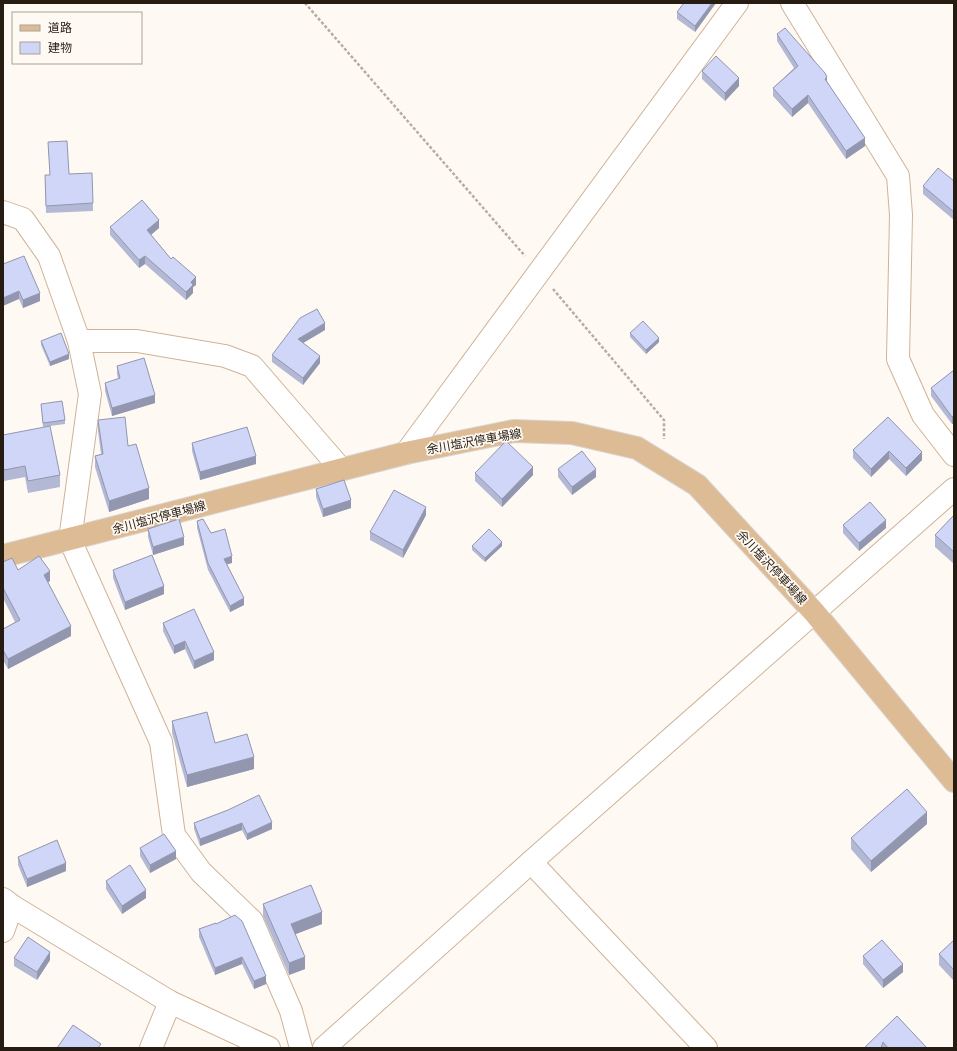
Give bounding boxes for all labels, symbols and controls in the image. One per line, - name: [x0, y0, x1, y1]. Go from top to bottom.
- legend: [12, 12, 142, 64]
- text: 道路: [48, 20, 72, 35]
- text: 建物: [48, 40, 72, 55]
- street label: 余川塩沢停車場線: [425, 425, 523, 457]
- street label: 余川塩沢停車場線: [111, 497, 207, 537]
- street label: 余川塩沢停車場線: [734, 527, 810, 607]

